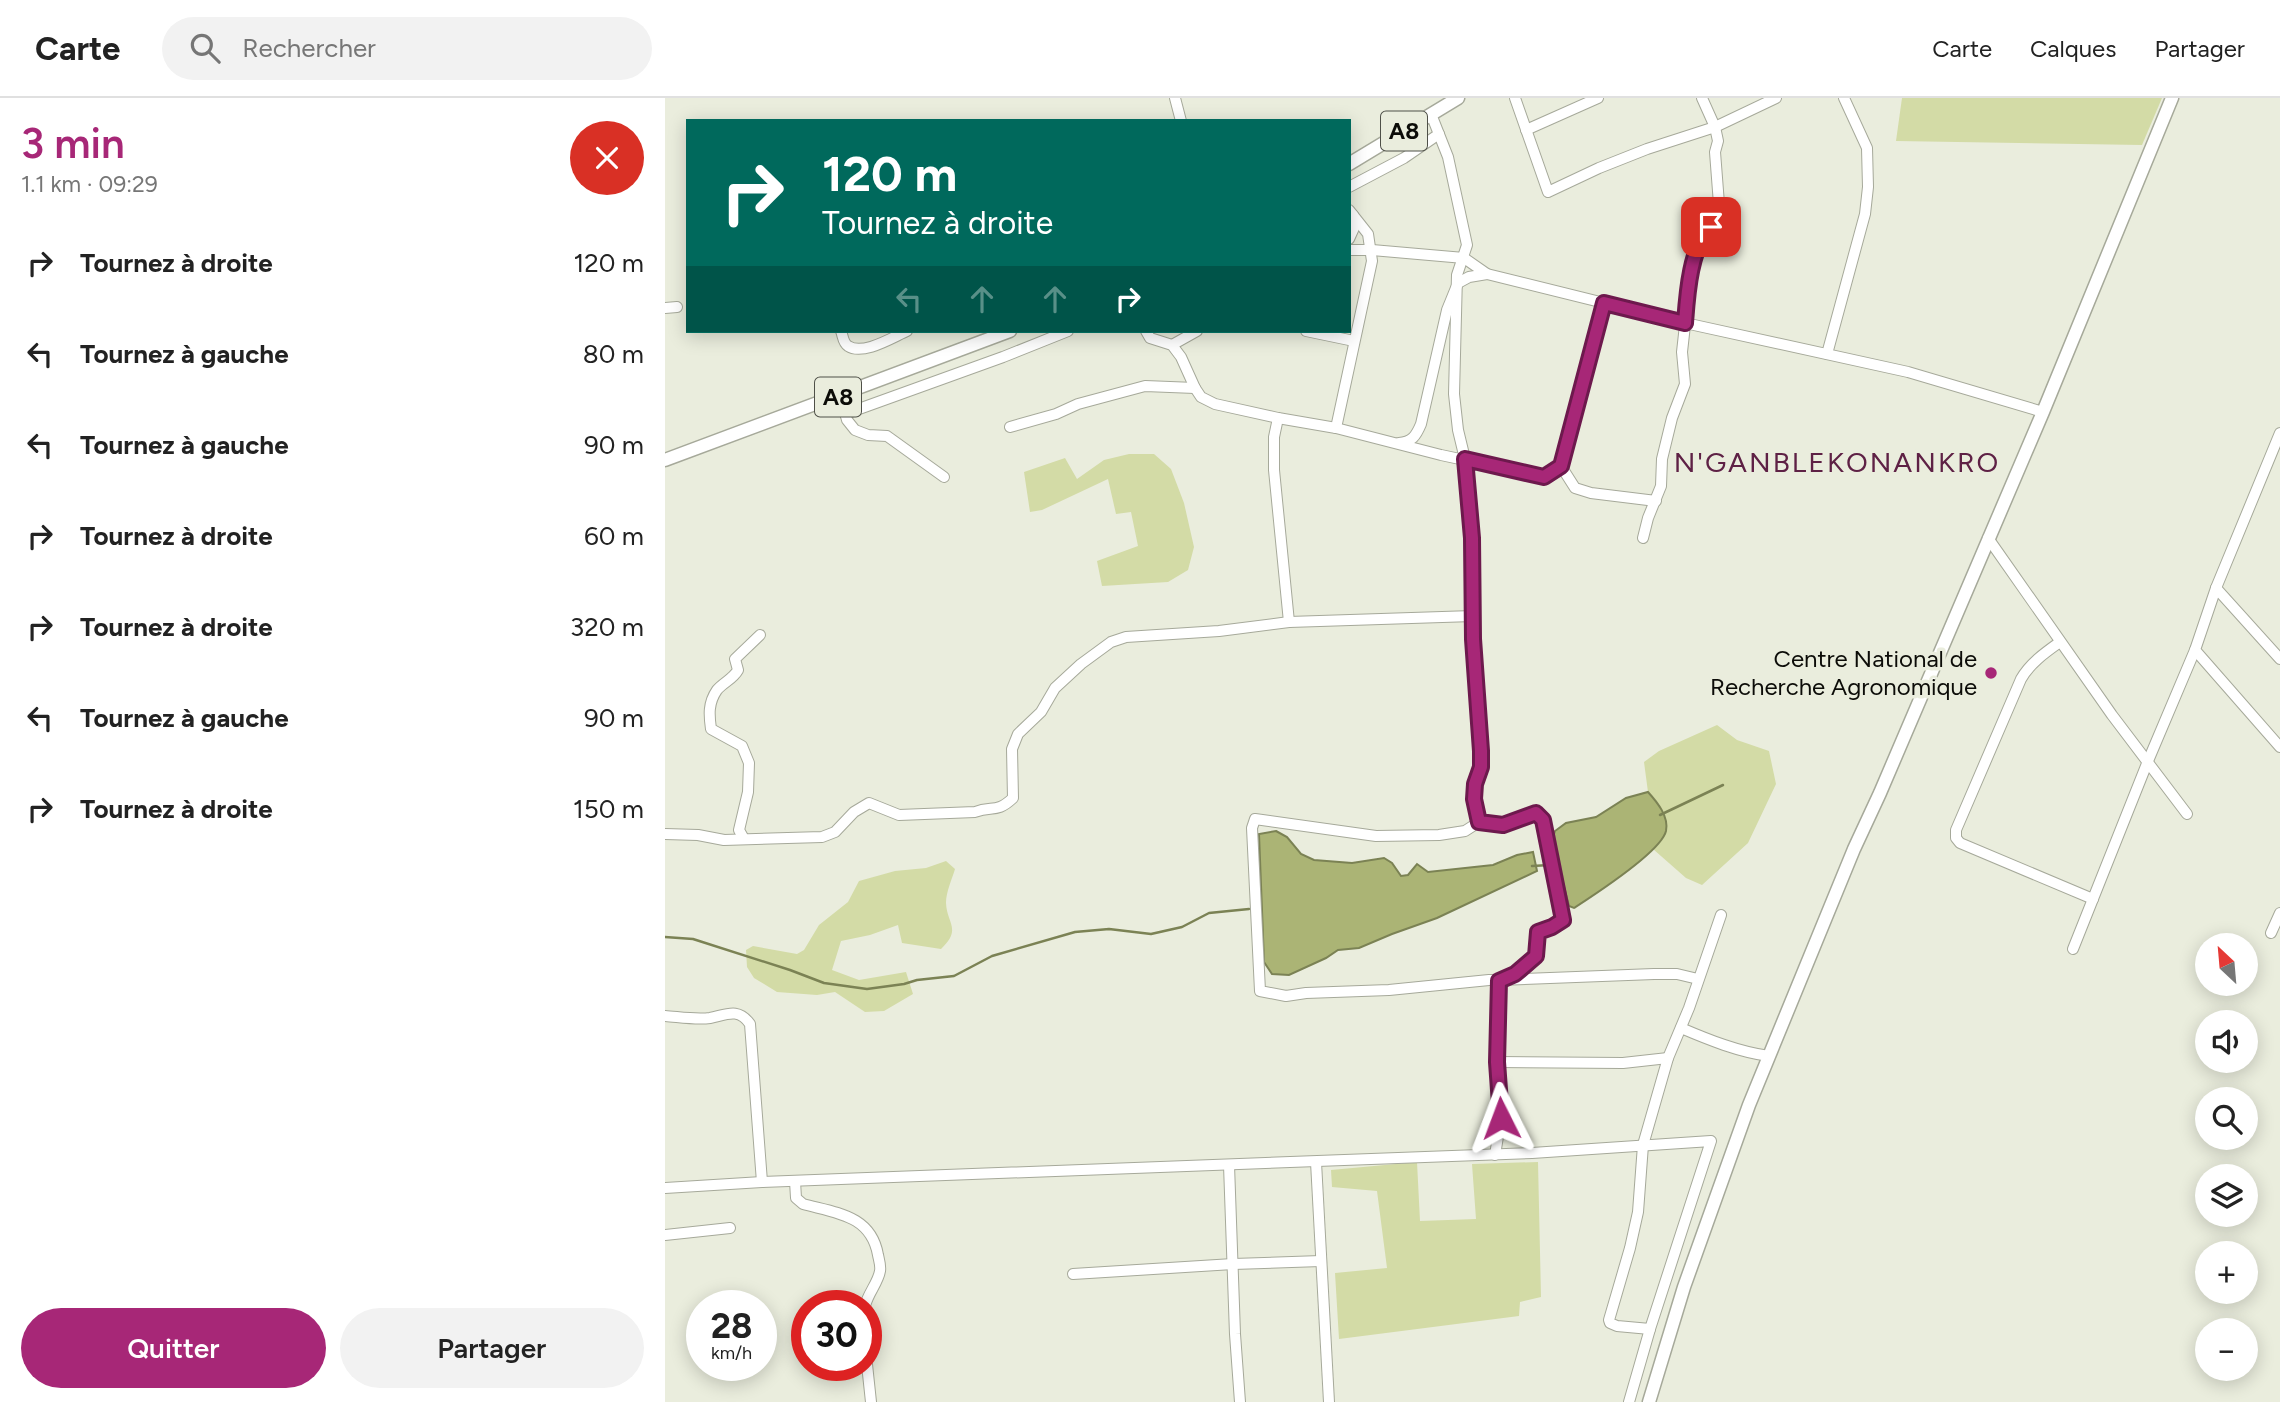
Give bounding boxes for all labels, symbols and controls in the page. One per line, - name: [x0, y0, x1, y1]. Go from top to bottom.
- search box: [162, 17, 652, 80]
- text: Carte: [35, 29, 120, 68]
- icon: search: [186, 29, 224, 67]
- text: Rechercher: [242, 32, 376, 64]
- text: Carte: [1932, 34, 1992, 63]
- text: Calques: [2030, 34, 2116, 63]
- text: Partager: [2154, 34, 2245, 63]
- road number: A8: [1381, 112, 1427, 150]
- text: 3 min: [21, 118, 125, 169]
- button: close: [570, 121, 644, 195]
- text: 120 m: [822, 144, 957, 203]
- icon: right: [707, 147, 798, 238]
- text: 1.1 km · 09:29: [21, 170, 158, 198]
- pin: [1681, 197, 1741, 257]
- text: Tournez à droite: [822, 204, 1053, 242]
- icon: arrive: [1692, 208, 1730, 246]
- icon: right: [21, 244, 59, 282]
- text: Tournez à droite: [80, 247, 273, 279]
- text: 120 m: [574, 247, 644, 279]
- icon: left: [890, 280, 928, 318]
- icon: ahead: [963, 280, 1001, 318]
- icon: ahead: [1036, 280, 1074, 318]
- icon: right: [1109, 280, 1147, 318]
- icon: left: [21, 335, 59, 373]
- text: Tournez à gauche: [80, 338, 289, 370]
- text: 80 m: [583, 338, 644, 370]
- road number: A8: [815, 378, 861, 416]
- icon: left: [21, 426, 59, 464]
- text: Tournez à gauche: [80, 429, 289, 461]
- text: 90 m: [584, 429, 644, 461]
- district label: N'GANBLEKONANKRO: [1674, 445, 2000, 479]
- icon: right: [21, 517, 59, 555]
- text: Tournez à droite: [80, 520, 273, 552]
- text: 60 m: [584, 520, 644, 552]
- icon: right: [21, 608, 59, 646]
- text: Tournez à droite: [80, 611, 273, 643]
- text: 320 m: [570, 611, 644, 643]
- place label: Centre National de Recherche Agronomique: [1710, 644, 1977, 701]
- marker: Centre National de Recherche Agronomique: [1983, 665, 1999, 681]
- icon: left: [21, 699, 59, 737]
- text: Tournez à gauche: [80, 702, 289, 734]
- text: 90 m: [584, 702, 644, 734]
- icon: right: [21, 790, 59, 828]
- text: Tournez à droite: [80, 793, 273, 825]
- text: 150 m: [573, 793, 644, 825]
- north arrow: [2195, 933, 2257, 996]
- map controls: [2195, 933, 2258, 1381]
- button: sound: [2195, 1010, 2258, 1073]
- position arrow: [1464, 1081, 1538, 1155]
- button: search: [2195, 1087, 2258, 1150]
- button: layers: [2195, 1164, 2258, 1227]
- button: +: [2195, 1241, 2258, 1304]
- speed limit sign: 30: [791, 1290, 882, 1381]
- text: 28: [711, 1305, 752, 1347]
- button: Quitter: [21, 1308, 326, 1388]
- button: Partager: [340, 1308, 644, 1388]
- button: −: [2195, 1318, 2258, 1381]
- text: km/h: [711, 1342, 752, 1364]

